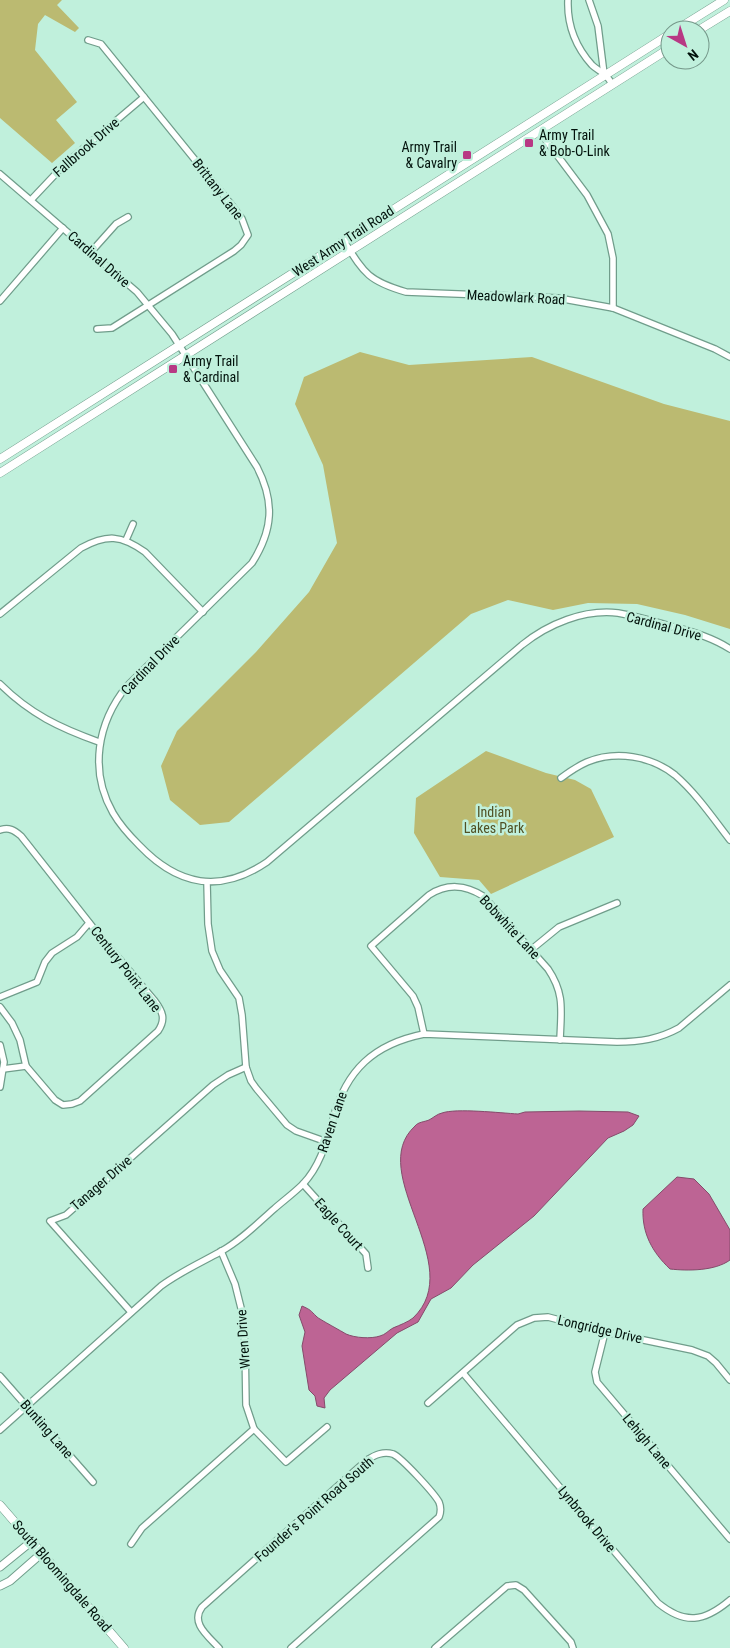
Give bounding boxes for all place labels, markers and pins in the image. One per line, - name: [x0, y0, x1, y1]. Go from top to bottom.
- place label: Army Trail & Bob-O-Link: [539, 127, 610, 159]
- marker: Army Trail & Bob-O-Link: [523, 137, 535, 149]
- place label: Army Trail & Cavalry: [401, 139, 457, 171]
- marker: Army Trail & Cavalry: [461, 149, 473, 161]
- place label: Army Trail & Cardinal: [183, 353, 239, 385]
- marker: Army Trail & Cardinal: [167, 363, 179, 375]

